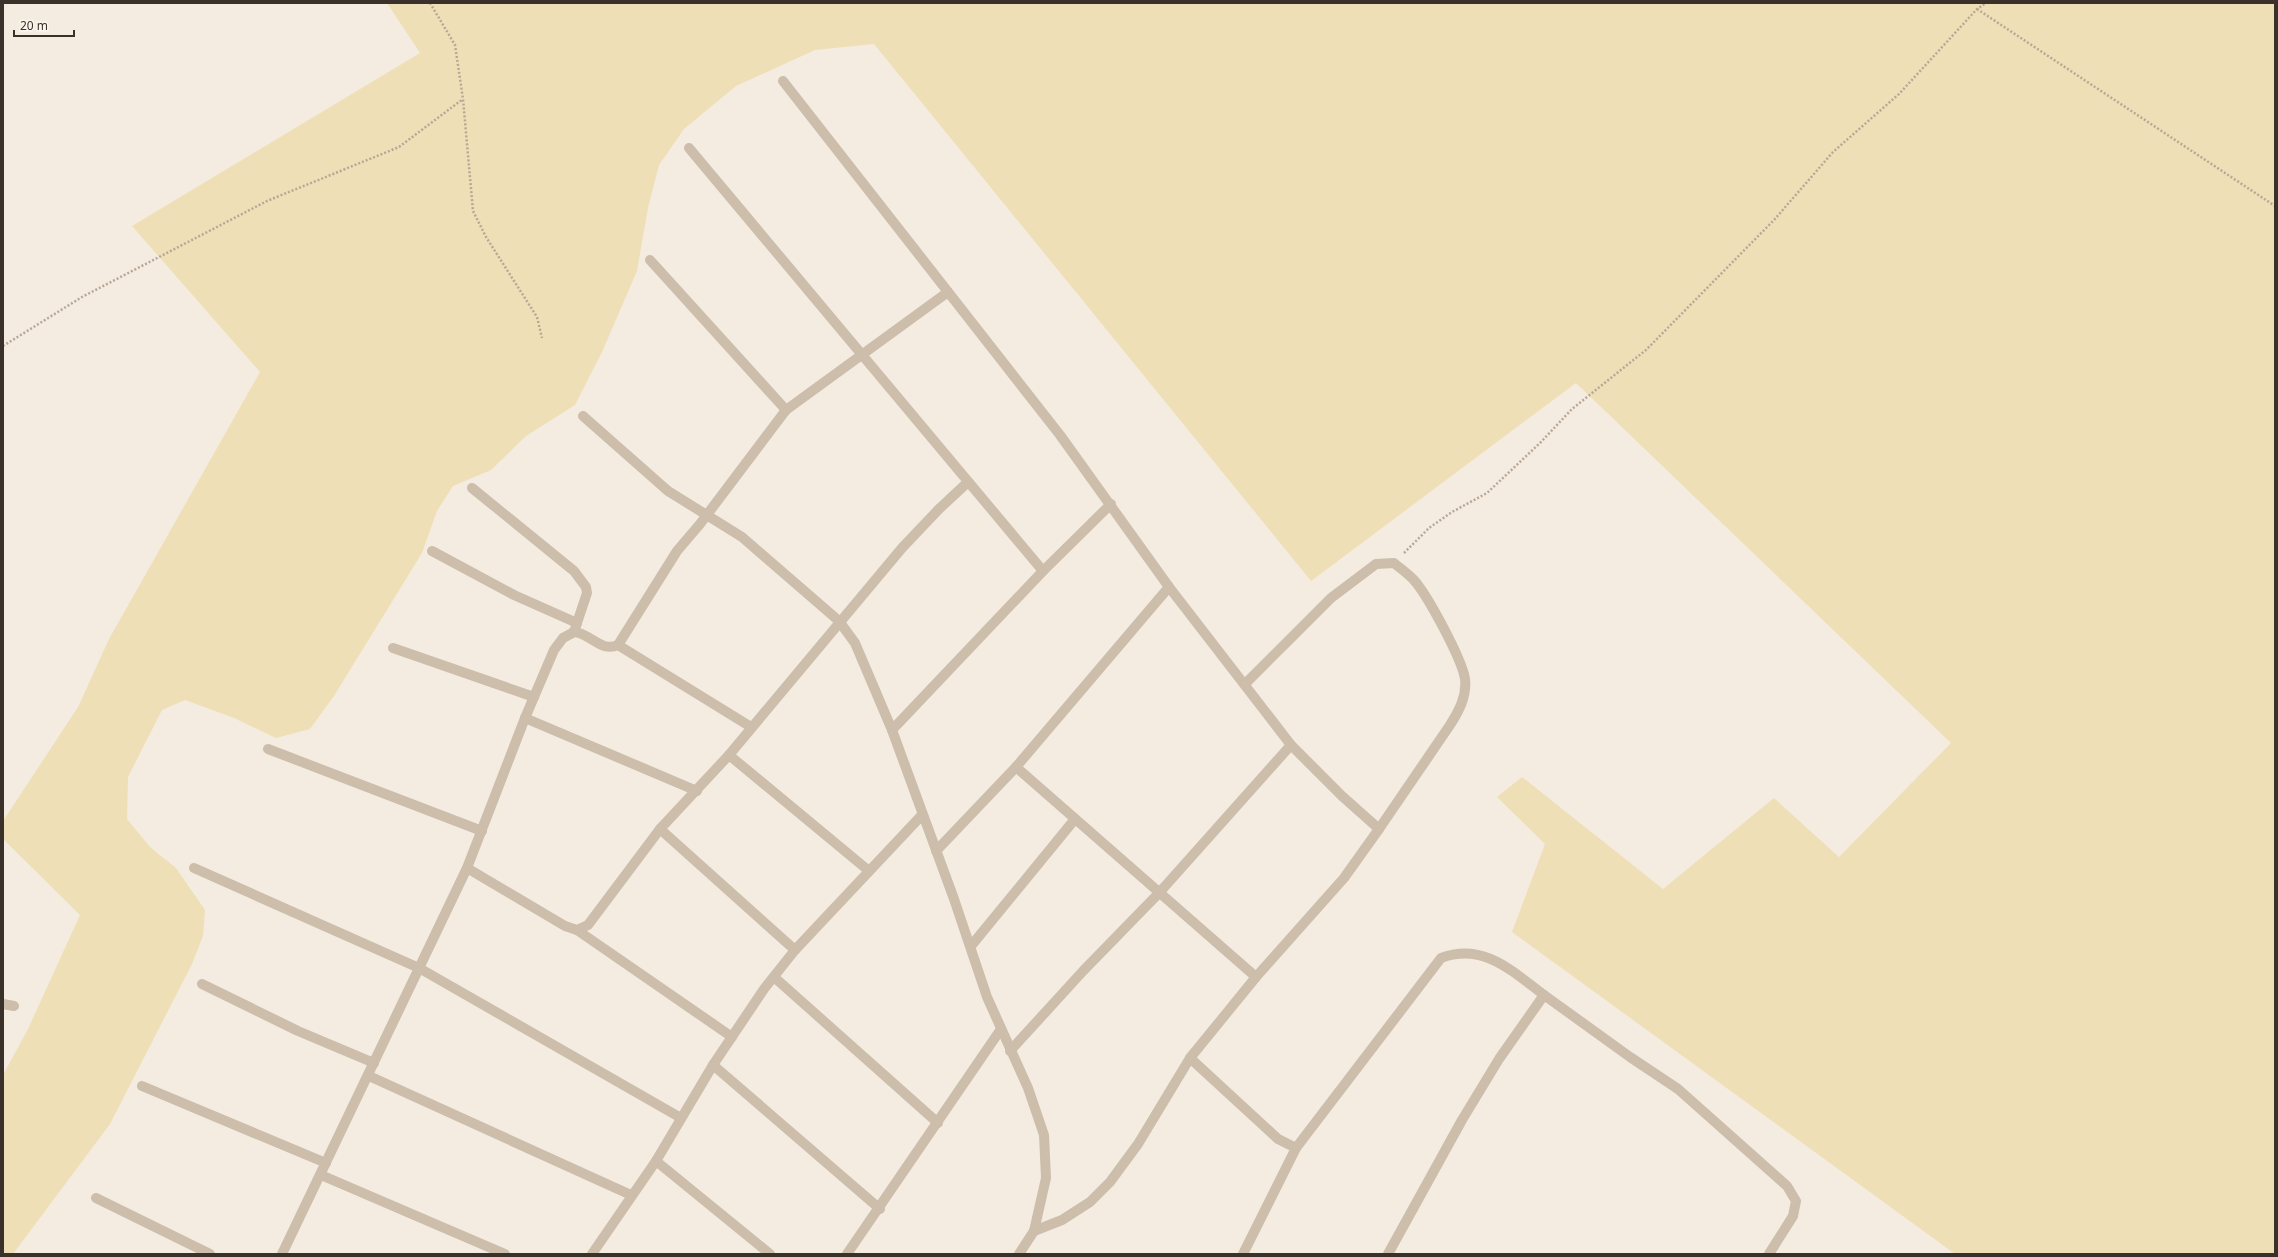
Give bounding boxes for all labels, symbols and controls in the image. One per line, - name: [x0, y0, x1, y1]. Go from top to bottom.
- scale bar: [14, 12, 74, 38]
- text: 20 m: [20, 17, 48, 34]

